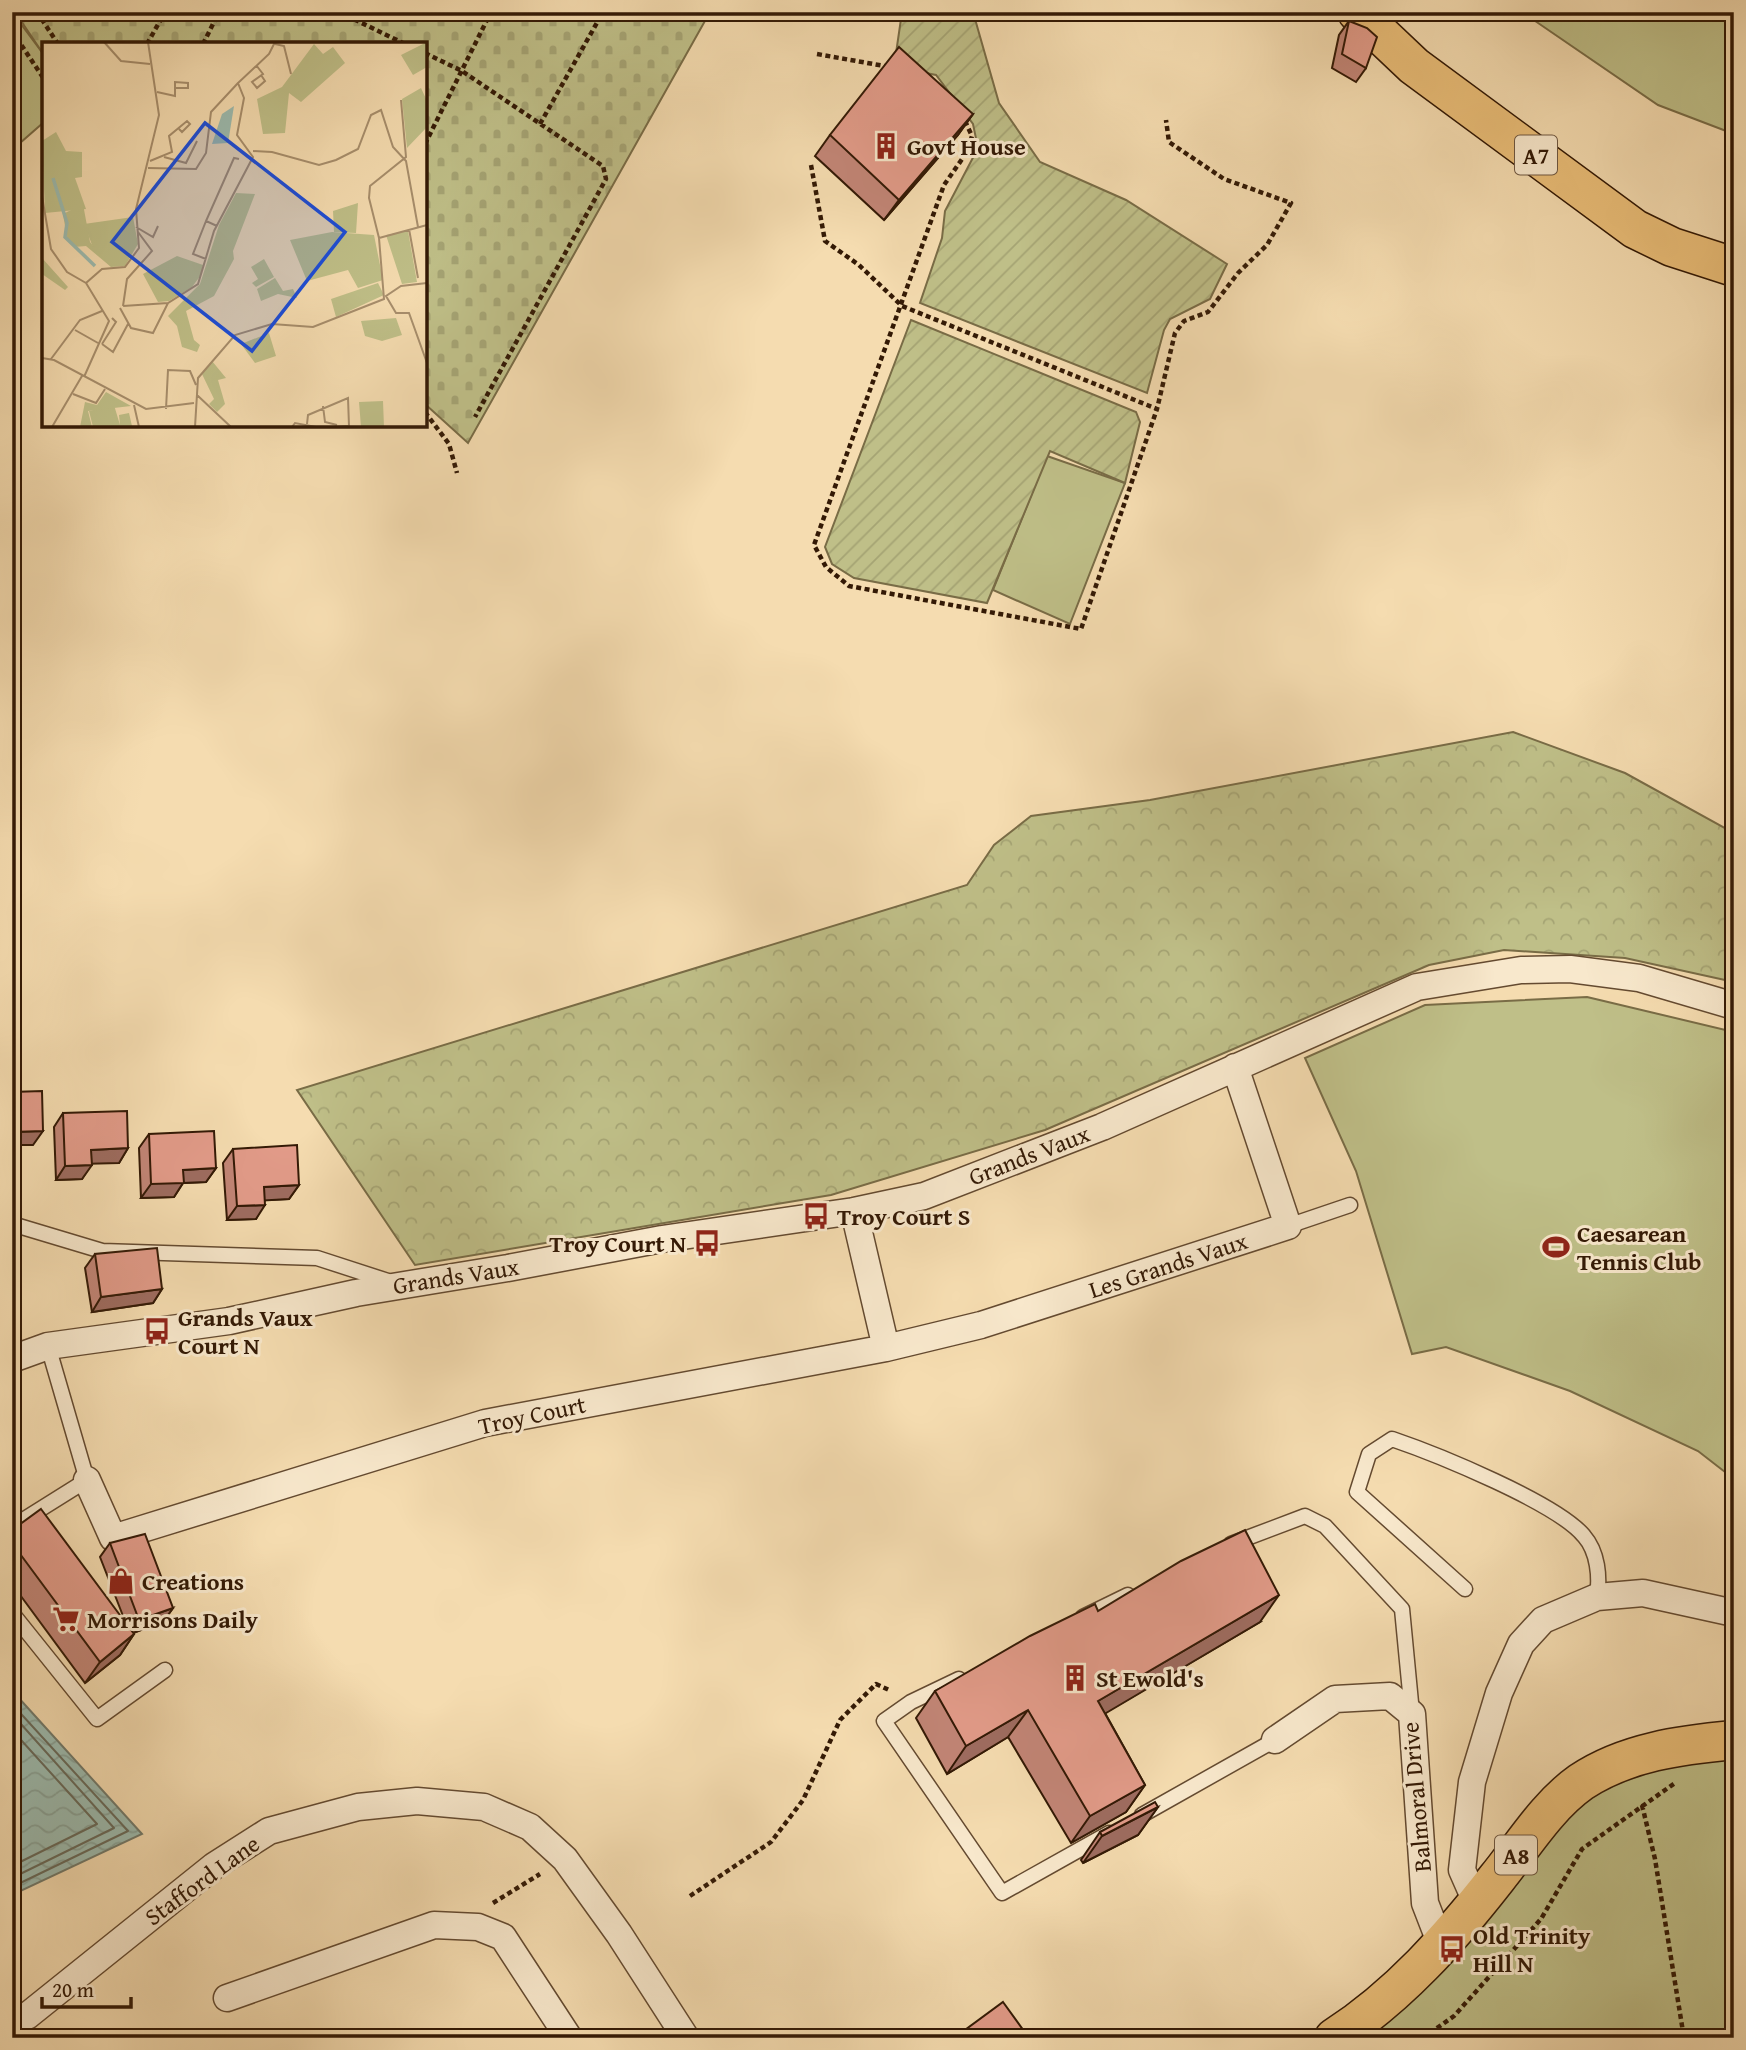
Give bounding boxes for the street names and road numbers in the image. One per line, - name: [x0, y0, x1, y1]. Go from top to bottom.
- road number: A7: [1515, 136, 1557, 174]
- street label: Grands Vaux: [963, 1116, 1095, 1194]
- street label: Les Grands Vaux: [1084, 1223, 1253, 1307]
- street label: Grands Vaux: [390, 1249, 522, 1303]
- street label: Troy Court: [475, 1386, 590, 1443]
- street label: Balmoral Drive: [1392, 1721, 1440, 1873]
- street label: Stafford Lane: [137, 1826, 267, 1934]
- road number: A8: [1495, 1836, 1537, 1874]

